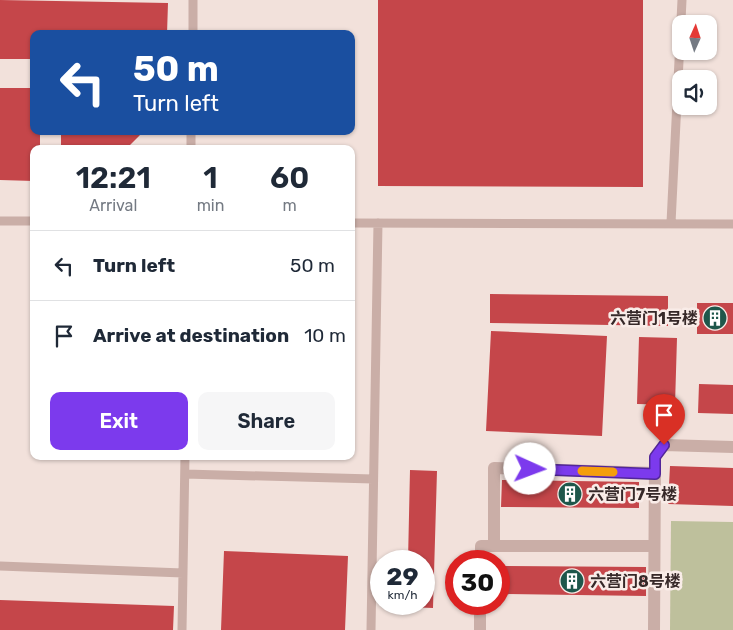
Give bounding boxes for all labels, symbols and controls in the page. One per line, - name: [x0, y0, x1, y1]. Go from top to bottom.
- north arrow: [672, 15, 718, 60]
- map controls: [672, 15, 717, 115]
- text: 50 m: [133, 48, 219, 90]
- icon: left: [50, 50, 115, 115]
- button: sound: [672, 70, 717, 115]
- text: Turn left: [133, 90, 219, 117]
- text: 12:21: [76, 160, 151, 196]
- text: 1: [203, 160, 218, 196]
- text: 60: [270, 160, 309, 196]
- text: Arrival: [89, 196, 137, 215]
- text: min: [197, 196, 224, 215]
- text: m: [283, 196, 297, 215]
- icon: left: [50, 252, 78, 280]
- text: Turn left: [93, 254, 175, 277]
- text: 50 m: [290, 254, 335, 277]
- building icon: 六营门1号楼: [702, 305, 728, 331]
- place label: 六营门1号楼: [610, 309, 698, 328]
- icon: arrive: [50, 322, 78, 350]
- text: Arrive at destination: [93, 324, 289, 347]
- text: 10 m: [304, 324, 346, 347]
- button: Exit: [50, 392, 188, 450]
- button: Share: [198, 392, 335, 450]
- pin: [643, 394, 685, 445]
- icon: arrive: [650, 401, 678, 429]
- position arrow: [503, 442, 555, 494]
- building icon: 六营门7号楼: [557, 481, 583, 507]
- place label: 六营门7号楼: [588, 485, 677, 504]
- speed limit sign: 30: [445, 550, 510, 615]
- text: 29: [386, 562, 419, 591]
- building icon: 六营门8号楼: [559, 568, 585, 594]
- place label: 六营门8号楼: [590, 572, 681, 591]
- text: km/h: [388, 588, 417, 602]

